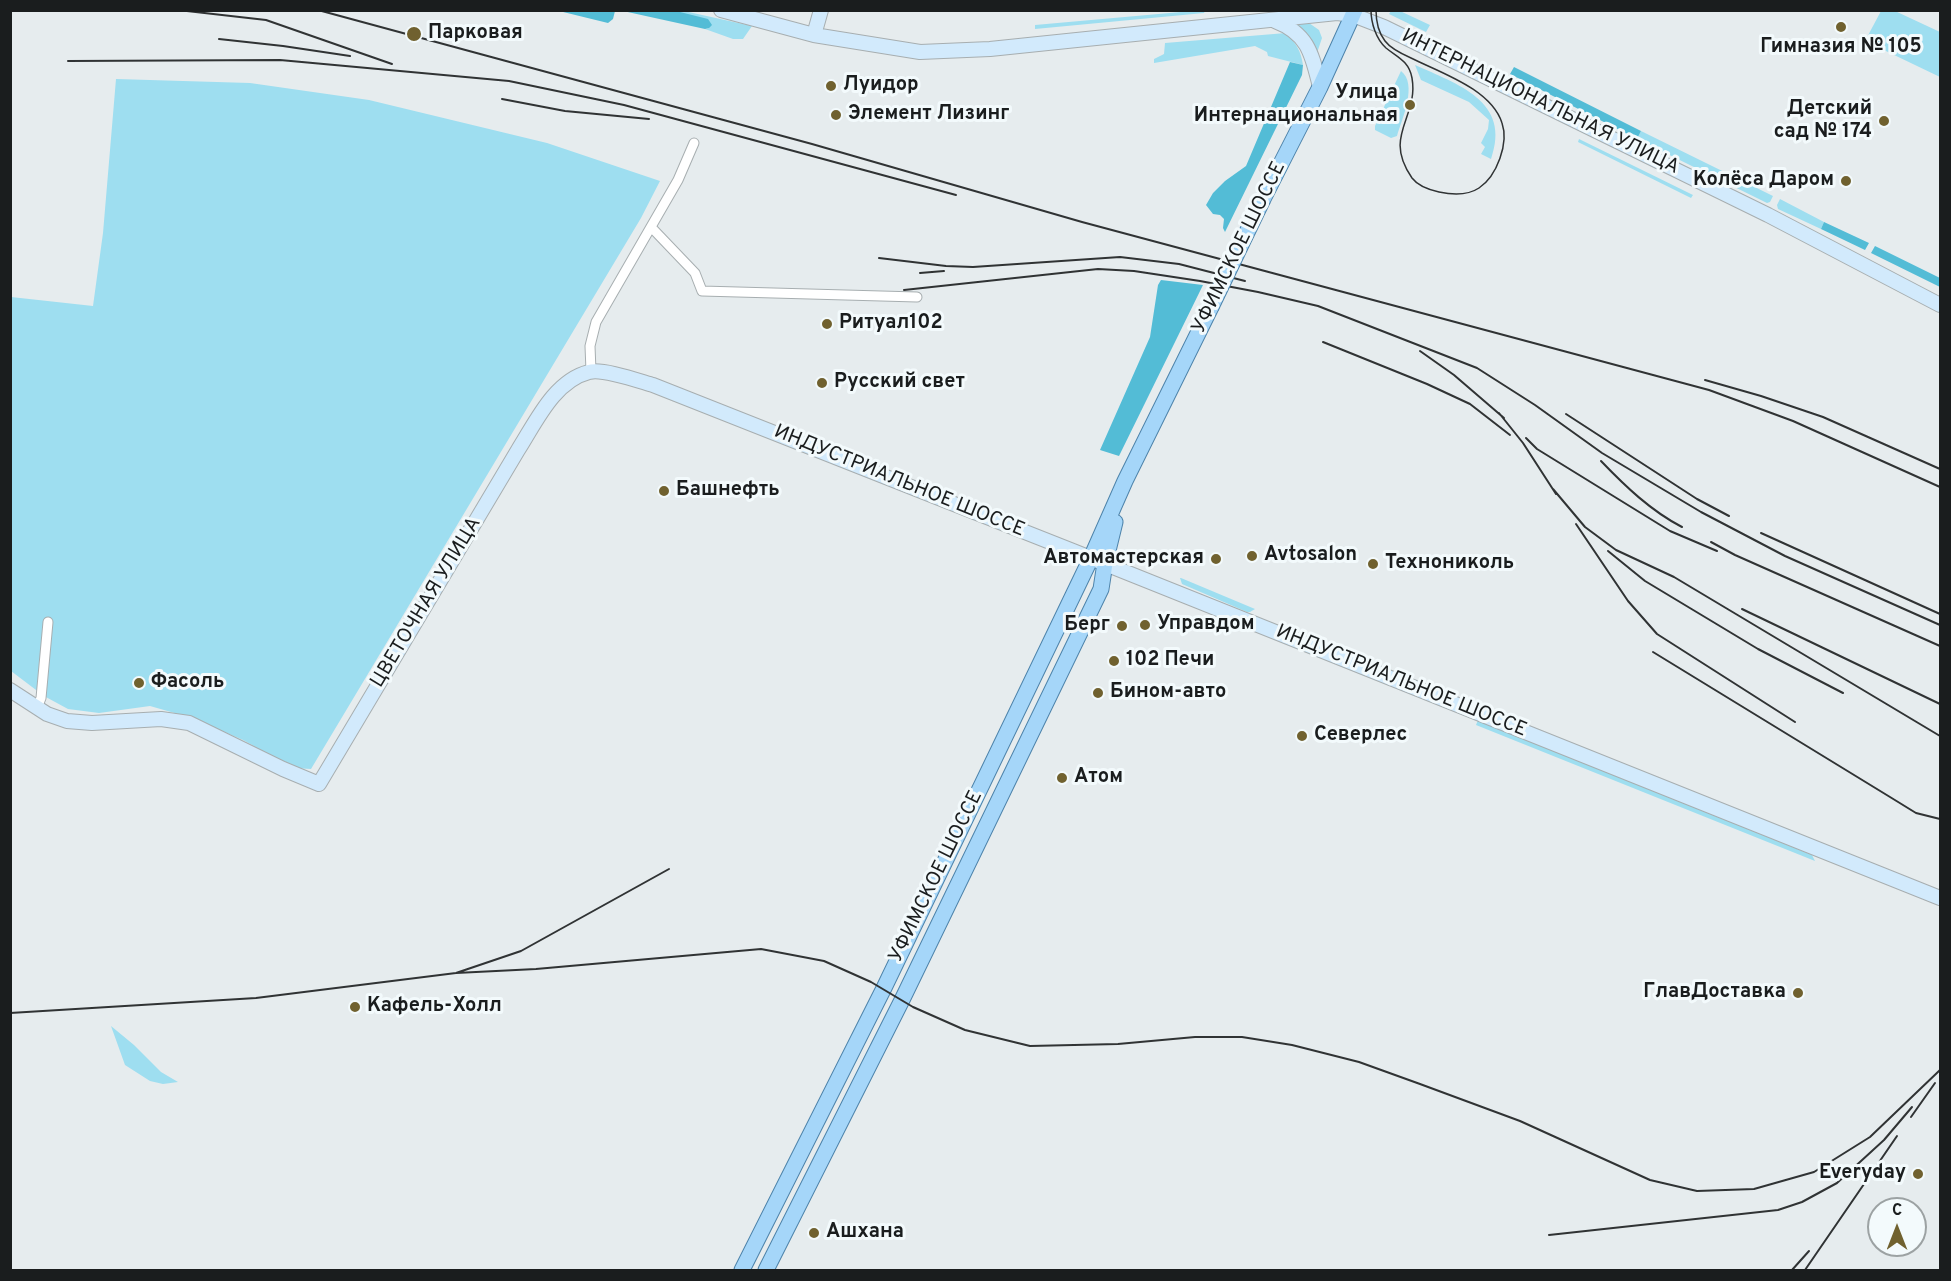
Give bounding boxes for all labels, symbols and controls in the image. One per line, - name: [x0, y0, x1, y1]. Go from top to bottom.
- marker: Гимназия № 105: [1834, 20, 1848, 34]
- place label: Парковая: [428, 22, 523, 46]
- marker: Парковая: [405, 25, 423, 43]
- street label: ИНТЕРНАЦИОНАЛЬНАЯ УЛИЦА: [1397, 25, 1683, 181]
- place label: Гимназия № 105: [1760, 36, 1922, 60]
- place label: Луидор: [843, 74, 919, 98]
- marker: Луидор: [824, 79, 838, 93]
- place label: Улица Интернациональная: [1194, 82, 1398, 129]
- marker: Улица Интернациональная: [1403, 98, 1417, 112]
- place label: Детский сад № 174: [1774, 98, 1872, 145]
- place label: Элемент Лизинг: [848, 103, 1009, 127]
- marker: Элемент Лизинг: [829, 108, 843, 122]
- marker: Детский сад № 174: [1877, 114, 1891, 128]
- street label: УФИМСКОЕ ШОССЕ: [1188, 158, 1292, 338]
- place label: Колёса Даром: [1693, 169, 1834, 193]
- marker: Колёса Даром: [1839, 174, 1853, 188]
- place label: Ритуал102: [839, 312, 943, 336]
- marker: Ритуал102: [820, 317, 834, 331]
- place label: Русский свет: [834, 371, 965, 395]
- marker: Русский свет: [815, 376, 829, 390]
- street label: ИНДУСТРИАЛЬНОЕ ШОССЕ: [770, 421, 1028, 543]
- place label: Башнефть: [676, 479, 780, 503]
- marker: Башнефть: [657, 484, 671, 498]
- street label: ЦВЕТОЧНАЯ УЛИЦА: [367, 513, 487, 693]
- place label: Avtosalon: [1264, 544, 1357, 568]
- place label: Автомастерская: [1043, 547, 1204, 571]
- marker: Avtosalon: [1245, 549, 1259, 563]
- marker: Автомастерская: [1209, 552, 1223, 566]
- place label: Технониколь: [1385, 552, 1514, 576]
- marker: Технониколь: [1366, 557, 1380, 571]
- place label: Управдом: [1157, 613, 1255, 637]
- place label: Берг: [1064, 614, 1110, 638]
- marker: Управдом: [1138, 618, 1152, 632]
- marker: Берг: [1115, 619, 1129, 633]
- street label: ИНДУСТРИАЛЬНОЕ ШОССЕ: [1272, 621, 1530, 743]
- place label: 102 Печи: [1126, 649, 1214, 673]
- marker: 102 Печи: [1107, 654, 1121, 668]
- place label: Фасоль: [151, 671, 224, 695]
- marker: Фасоль: [132, 676, 146, 690]
- place label: Бином-авто: [1110, 681, 1226, 705]
- marker: Бином-авто: [1091, 686, 1105, 700]
- place label: Северлес: [1314, 724, 1407, 748]
- marker: Северлес: [1295, 729, 1309, 743]
- place label: Атом: [1074, 766, 1123, 790]
- marker: Атом: [1055, 771, 1069, 785]
- street label: УФИМСКОЕ ШОССЕ: [885, 787, 989, 967]
- place label: ГлавДоставка: [1643, 981, 1786, 1005]
- marker: ГлавДоставка: [1791, 986, 1805, 1000]
- place label: Кафель-Холл: [367, 995, 502, 1019]
- marker: Кафель-Холл: [348, 1000, 362, 1014]
- place label: Everyday: [1819, 1162, 1906, 1186]
- marker: Everyday: [1911, 1167, 1925, 1181]
- north arrow: [1867, 1197, 1927, 1257]
- text: С: [1892, 1201, 1902, 1221]
- place label: Ашхана: [826, 1221, 904, 1245]
- marker: Ашхана: [807, 1226, 821, 1240]

